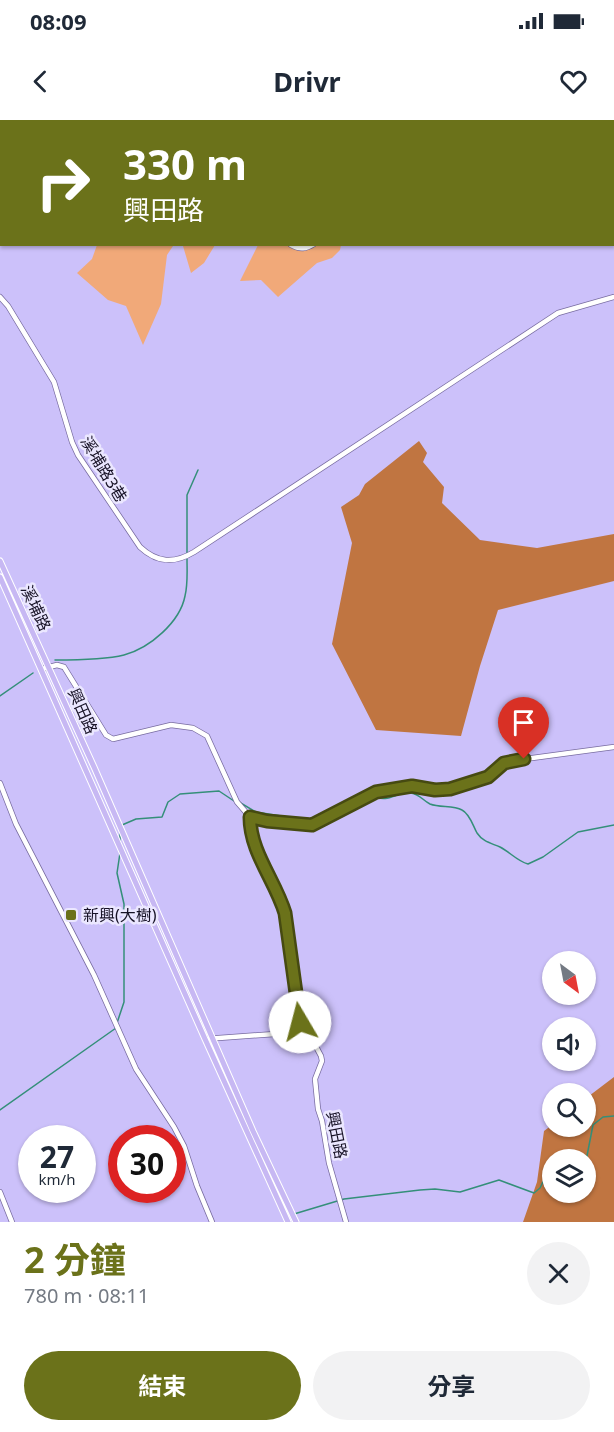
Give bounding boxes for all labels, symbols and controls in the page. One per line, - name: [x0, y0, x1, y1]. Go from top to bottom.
- text: 08:09: [30, 6, 87, 36]
- text: Drivr: [273, 63, 341, 100]
- icon: back: [24, 65, 57, 98]
- icon: heart: [557, 65, 590, 98]
- text: 330 m: [123, 135, 247, 192]
- icon: right: [24, 144, 102, 222]
- text: 興田路: [123, 191, 204, 228]
- street label: 溪埔路3巷: [76, 432, 132, 506]
- street label: 溪埔路: [16, 582, 56, 634]
- street label: 興田路: [63, 685, 103, 737]
- pin: [498, 697, 549, 759]
- icon: arrive: [507, 706, 540, 739]
- place label: 新興(大樹): [83, 904, 157, 926]
- marker: 新興(大樹): [64, 908, 78, 922]
- north arrow: [542, 951, 596, 1005]
- map controls: [542, 951, 596, 1203]
- position arrow: [268, 990, 332, 1054]
- button: sound: [542, 1017, 596, 1071]
- button: search: [542, 1083, 596, 1137]
- street label: 興田路: [322, 1109, 352, 1161]
- speed limit sign: 30: [108, 1125, 186, 1203]
- text: 27: [40, 1136, 74, 1177]
- button: layers: [542, 1149, 596, 1203]
- text: km/h: [39, 1169, 75, 1189]
- text: 2 分鐘: [24, 1235, 126, 1284]
- button: close: [527, 1242, 590, 1305]
- text: 780 m · 08:11: [24, 1282, 149, 1309]
- button: 結束: [24, 1351, 301, 1420]
- button: 分享: [313, 1351, 590, 1420]

